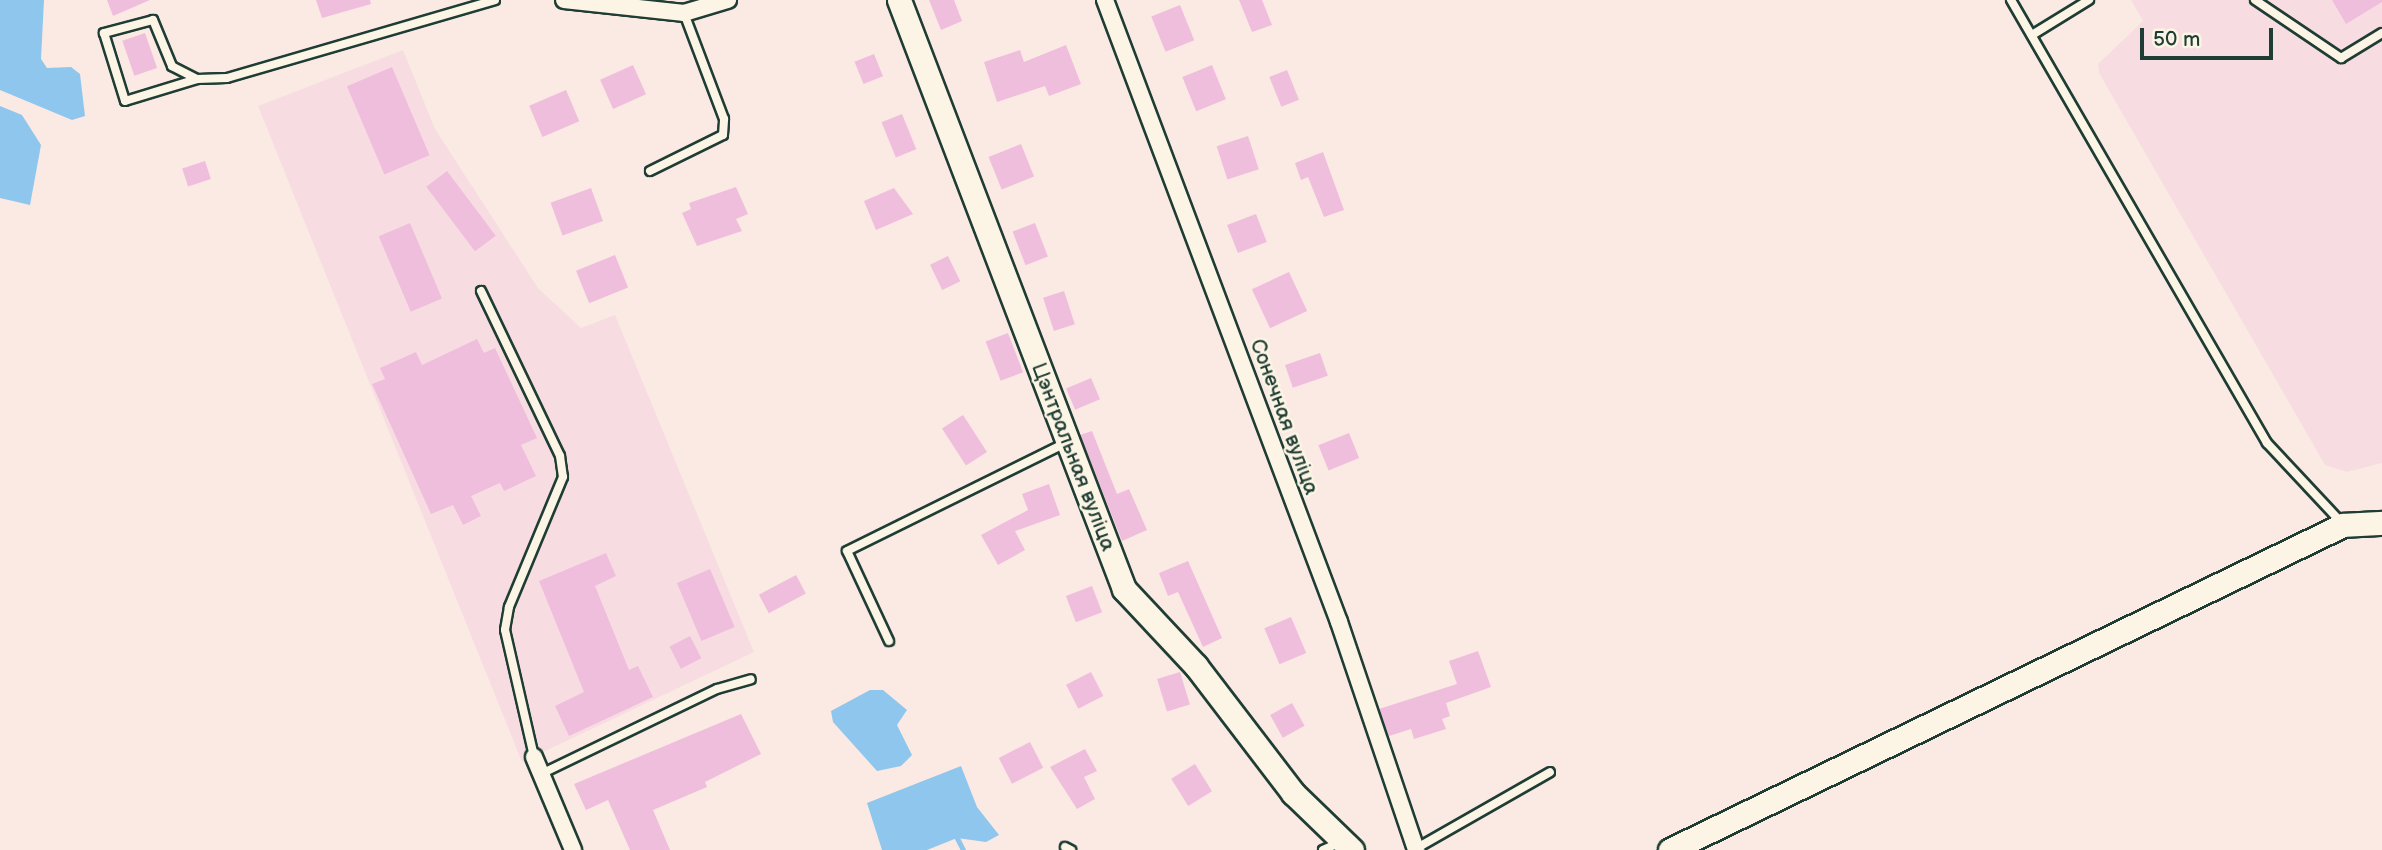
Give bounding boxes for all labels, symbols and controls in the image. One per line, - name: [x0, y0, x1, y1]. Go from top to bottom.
- scale bar: [2144, 14, 2277, 58]
- text: 50 m: [2153, 27, 2200, 52]
- street label: Сонечная вуліца: [1244, 336, 1324, 498]
- street label: Цэнтральная вуліца: [1026, 359, 1120, 555]

